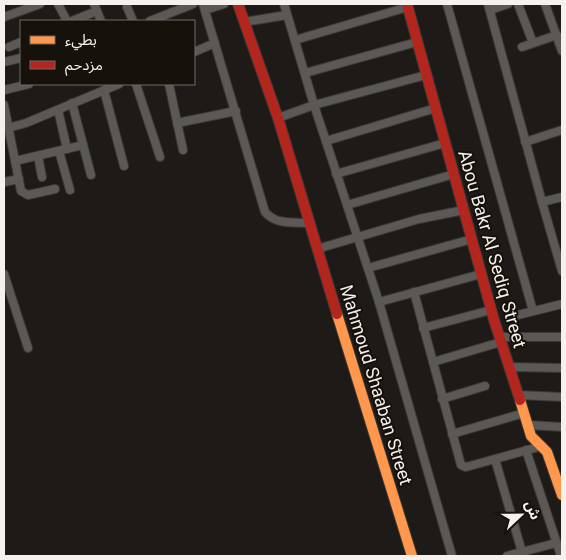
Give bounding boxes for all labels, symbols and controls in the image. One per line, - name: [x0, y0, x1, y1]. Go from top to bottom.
- legend: [20, 20, 195, 85]
- text: بطيء: [65, 31, 97, 51]
- text: مزدحم: [65, 56, 103, 76]
- street label: Abou Bakr Al Sediq Street: [454, 148, 531, 350]
- street label: Mahmoud Shaaban Street: [336, 282, 417, 487]
- north arrow: [496, 490, 546, 540]
- text: ش: [522, 498, 544, 522]

